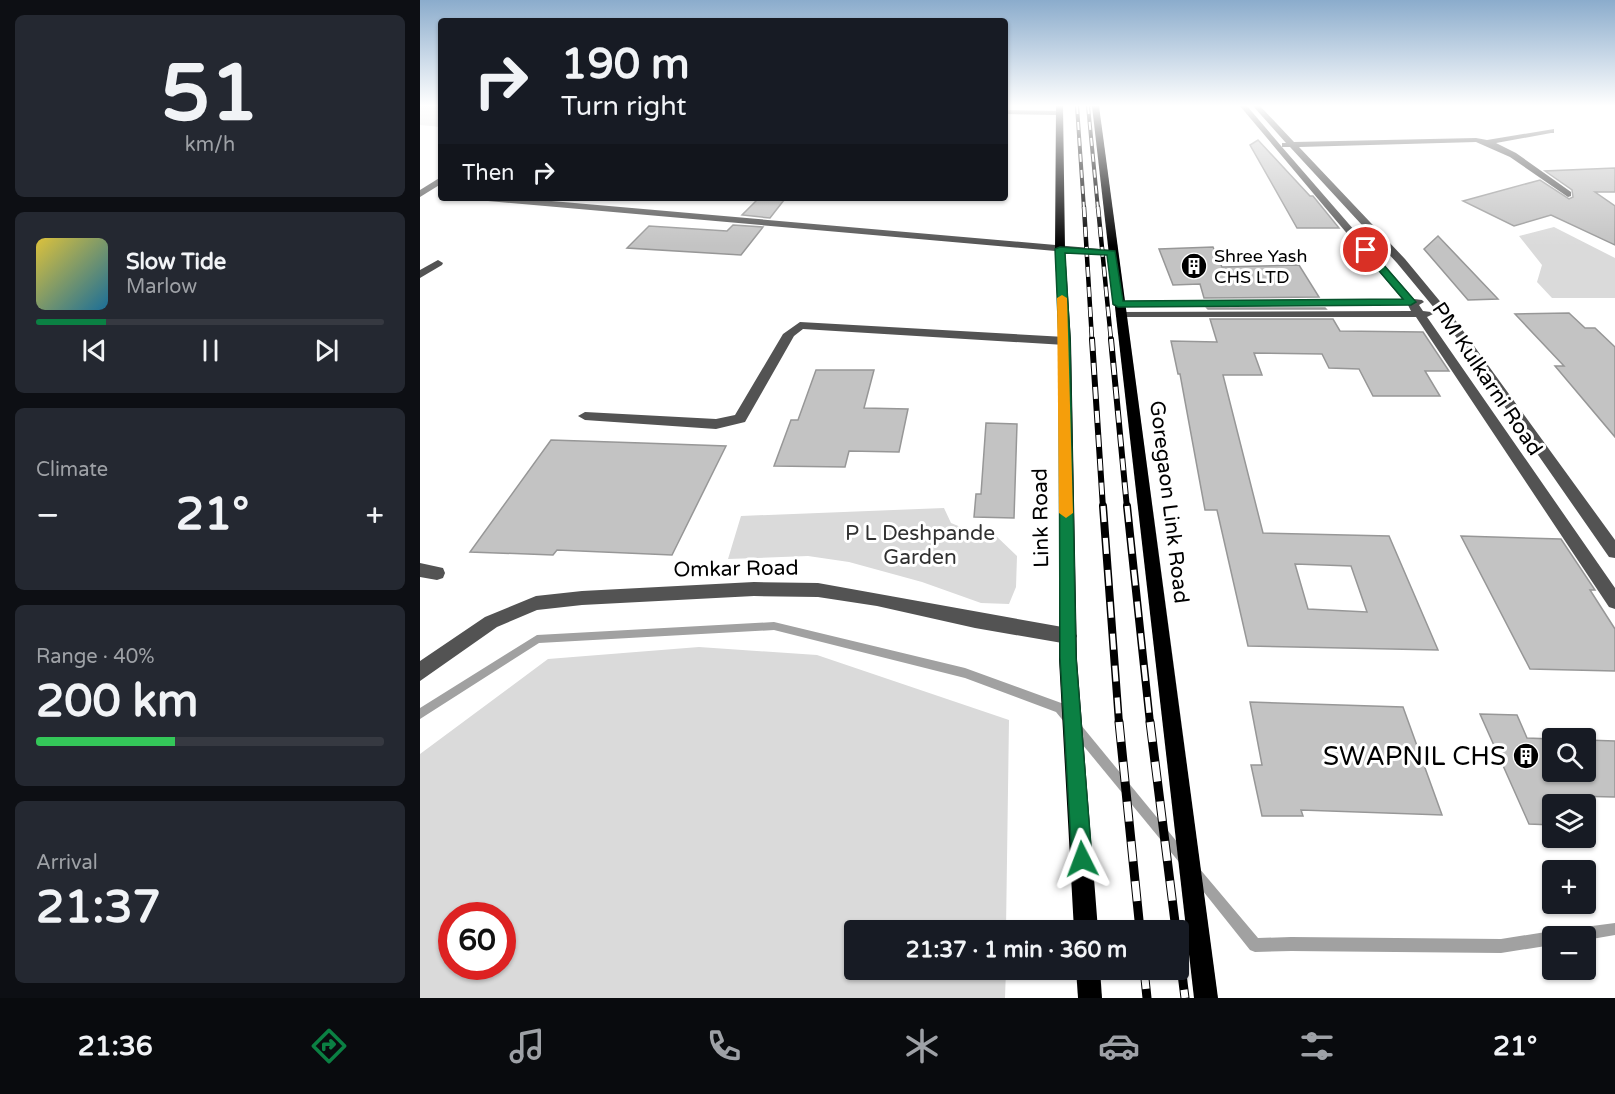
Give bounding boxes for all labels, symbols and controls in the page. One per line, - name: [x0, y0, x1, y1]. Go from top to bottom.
- text: 190 m: [561, 39, 690, 90]
- icon: right: [462, 42, 540, 120]
- text: 51: [161, 47, 259, 141]
- text: Turn right: [561, 90, 687, 123]
- text: km/h: [185, 133, 235, 157]
- icon: right: [527, 156, 560, 189]
- text: Then: [462, 160, 515, 186]
- pin: [1340, 224, 1391, 275]
- icon: arrive: [1349, 233, 1382, 266]
- place label: Shree Yash CHS LTD: [1214, 245, 1307, 288]
- text: Slow Tide: [126, 249, 226, 275]
- building icon: Shree Yash CHS LTD: [1179, 251, 1209, 281]
- text: Marlow: [126, 275, 197, 299]
- street label: PM Kulkarni Road: [1427, 298, 1547, 460]
- icon: previous: [78, 334, 111, 367]
- icon: pause: [194, 334, 227, 367]
- icon: next: [310, 334, 343, 367]
- street label: Goregaon Link Road: [1144, 399, 1194, 605]
- text: Climate: [36, 458, 108, 482]
- street label: Link Road: [1028, 468, 1054, 568]
- text: 21°: [176, 488, 249, 542]
- text: −: [36, 496, 60, 535]
- text: +: [365, 496, 384, 535]
- park label: P L Deshpande Garden: [845, 521, 995, 570]
- street label: Omkar Road: [673, 555, 799, 583]
- text: Range · 40%: [36, 645, 155, 669]
- text: 200 km: [36, 675, 198, 729]
- map controls: [1542, 728, 1596, 980]
- button: search: [1542, 728, 1596, 782]
- place label: SWAPNIL CHS: [1323, 741, 1506, 772]
- building icon: SWAPNIL CHS: [1511, 741, 1541, 771]
- button: layers: [1542, 794, 1596, 848]
- position arrow: [1050, 827, 1114, 891]
- text: Arrival: [36, 851, 98, 875]
- button: +: [1542, 860, 1596, 914]
- text: 21:37: [36, 881, 161, 935]
- speed limit sign: 60: [438, 902, 516, 980]
- button: −: [1542, 926, 1596, 980]
- text: 21:37 · 1 min · 360 m: [906, 937, 1127, 963]
- icon: directions: [308, 1025, 350, 1067]
- icon: music: [506, 1025, 548, 1067]
- icon: phone: [703, 1025, 745, 1067]
- icon: climate: [901, 1025, 943, 1067]
- icon: car: [1098, 1025, 1140, 1067]
- icon: filters: [1296, 1025, 1338, 1067]
- text: 21:36: [78, 1030, 153, 1063]
- text: 21°: [1493, 1030, 1537, 1063]

